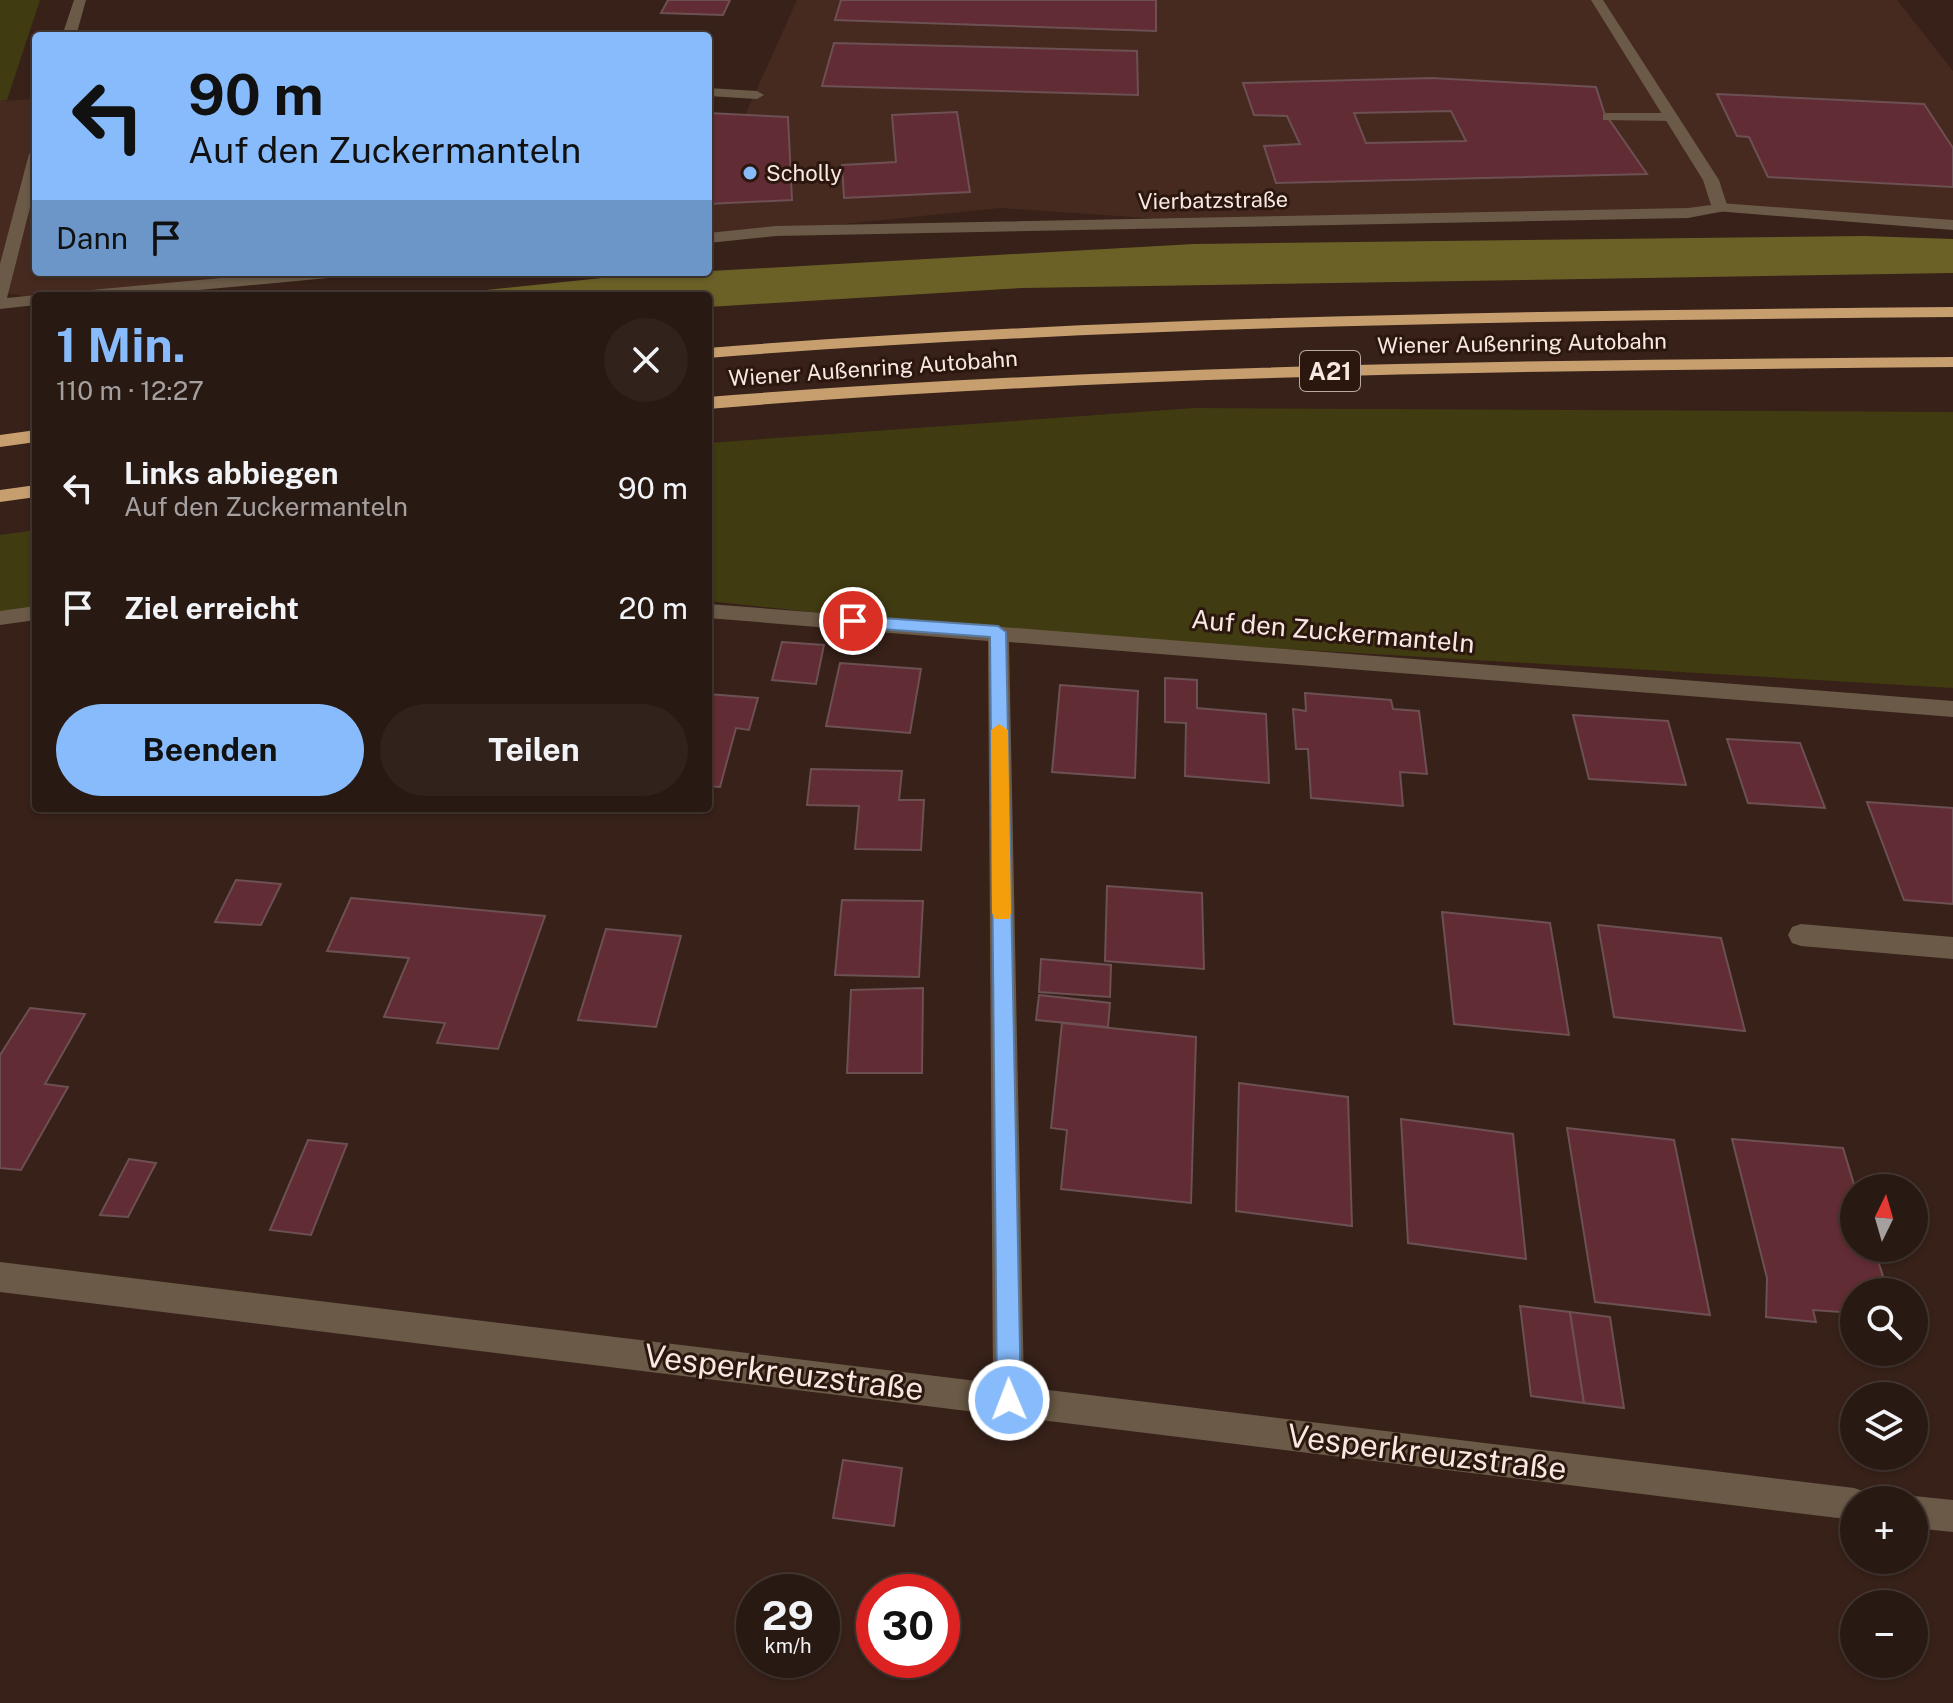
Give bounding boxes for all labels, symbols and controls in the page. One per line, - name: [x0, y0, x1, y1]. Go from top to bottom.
- text: 90 m: [188, 62, 324, 128]
- icon: left: [56, 64, 160, 168]
- text: Auf den Zuckermanteln: [188, 129, 581, 171]
- place label: Scholly: [766, 160, 842, 186]
- marker: Scholly: [741, 164, 759, 182]
- street label: Vierbatzstraße: [1138, 186, 1288, 214]
- icon: arrive: [144, 216, 188, 260]
- text: Dann: [56, 220, 128, 256]
- text: 1 Min.: [56, 316, 186, 373]
- button: close: [604, 318, 688, 402]
- street label: Wiener Außenring Autobahn: [1377, 327, 1667, 359]
- street label: Wiener Außenring Autobahn: [728, 345, 1018, 391]
- road number: A21: [1300, 351, 1360, 391]
- text: 110 m · 12:27: [56, 375, 204, 406]
- text: Links abbiegen: [124, 455, 339, 491]
- icon: left: [56, 466, 100, 510]
- text: 90 m: [618, 470, 688, 506]
- text: Auf den Zuckermanteln: [124, 491, 408, 522]
- icon: arrive: [56, 586, 100, 630]
- pin: [819, 587, 887, 655]
- text: Ziel erreicht: [124, 590, 299, 626]
- text: 20 m: [619, 590, 688, 626]
- icon: arrive: [831, 599, 875, 643]
- street label: Auf den Zuckermanteln: [1190, 603, 1476, 659]
- button: Beenden: [56, 704, 364, 796]
- button: Teilen: [380, 704, 688, 796]
- north arrow: [1840, 1174, 1928, 1262]
- map controls: [1840, 1174, 1928, 1678]
- button: search: [1840, 1278, 1928, 1366]
- street label: Vesperkreuzstraße: [642, 1337, 926, 1407]
- position arrow: [967, 1358, 1051, 1442]
- button: layers: [1840, 1382, 1928, 1470]
- street label: Vesperkreuzstraße: [1285, 1417, 1569, 1487]
- button: +: [1840, 1486, 1928, 1574]
- speed limit sign: 30: [856, 1574, 960, 1678]
- button: −: [1840, 1590, 1928, 1678]
- text: 29: [762, 1592, 814, 1639]
- text: km/h: [764, 1634, 812, 1658]

